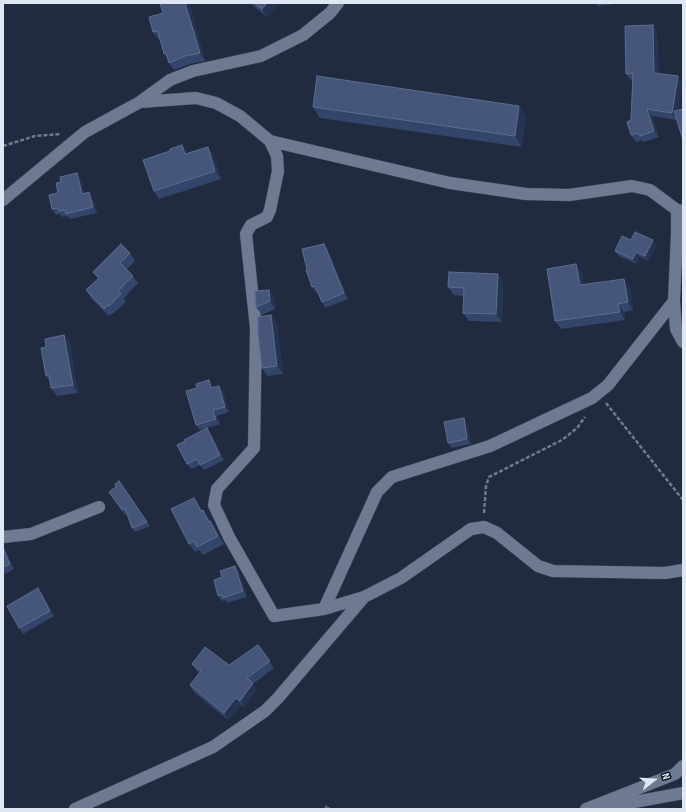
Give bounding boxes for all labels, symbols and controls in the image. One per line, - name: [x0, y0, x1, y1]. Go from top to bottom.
- north arrow: [634, 760, 674, 800]
- text: N: [659, 772, 673, 781]

